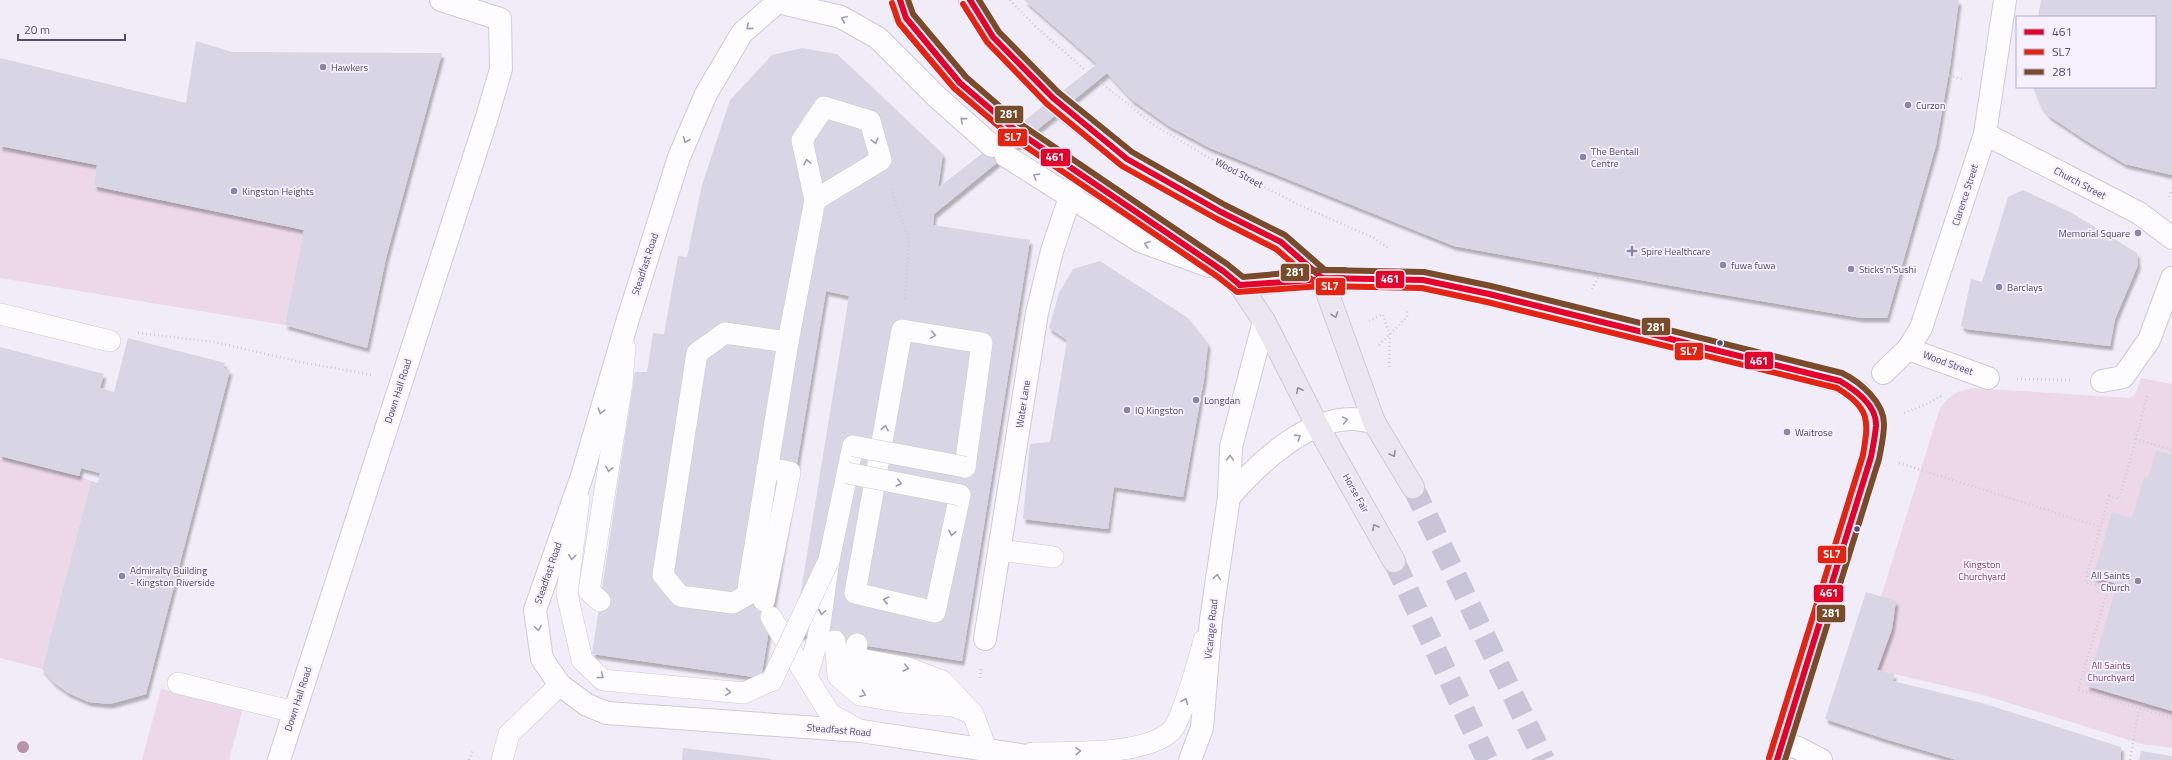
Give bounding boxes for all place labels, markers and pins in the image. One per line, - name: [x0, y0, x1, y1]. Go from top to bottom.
- place label: Hawkers: [331, 60, 369, 75]
- marker: Hawkers: [318, 62, 328, 72]
- place label: Curzon: [1916, 98, 1945, 113]
- marker: Curzon: [1903, 100, 1913, 110]
- place label: The Bentall Centre: [1591, 144, 1639, 171]
- marker: The Bentall Centre: [1578, 152, 1588, 162]
- place label: Kingston Heights: [242, 184, 314, 199]
- marker: Kingston Heights: [229, 186, 239, 196]
- place label: Memorial Square: [2058, 226, 2130, 241]
- marker: Memorial Square: [2133, 228, 2143, 238]
- place label: Spire Healthcare: [1641, 244, 1710, 259]
- marker: Spire Healthcare: [1626, 245, 1638, 257]
- place label: fuwa fuwa: [1731, 258, 1776, 273]
- marker: fuwa fuwa: [1718, 260, 1728, 270]
- place label: Sticks'n'Sushi: [1859, 262, 1916, 277]
- marker: Sticks'n'Sushi: [1846, 264, 1856, 274]
- place label: Barclays: [2007, 280, 2043, 295]
- marker: Barclays: [1994, 282, 2004, 292]
- unlabelled marker: [1715, 338, 1725, 348]
- place label: Longdan: [1204, 393, 1240, 408]
- marker: Longdan: [1191, 395, 1201, 405]
- place label: IQ Kingston: [1135, 403, 1183, 418]
- marker: IQ Kingston: [1122, 405, 1132, 415]
- place label: Waitrose: [1795, 425, 1833, 440]
- marker: Waitrose: [1782, 427, 1792, 437]
- unlabelled marker: [1852, 524, 1862, 534]
- place label: Admiralty Building - Kingston Riverside: [130, 563, 215, 590]
- place label: All Saints Church: [2091, 568, 2130, 595]
- marker: Admiralty Building - Kingston Riverside: [117, 571, 127, 581]
- marker: All Saints Church: [2133, 576, 2143, 586]

